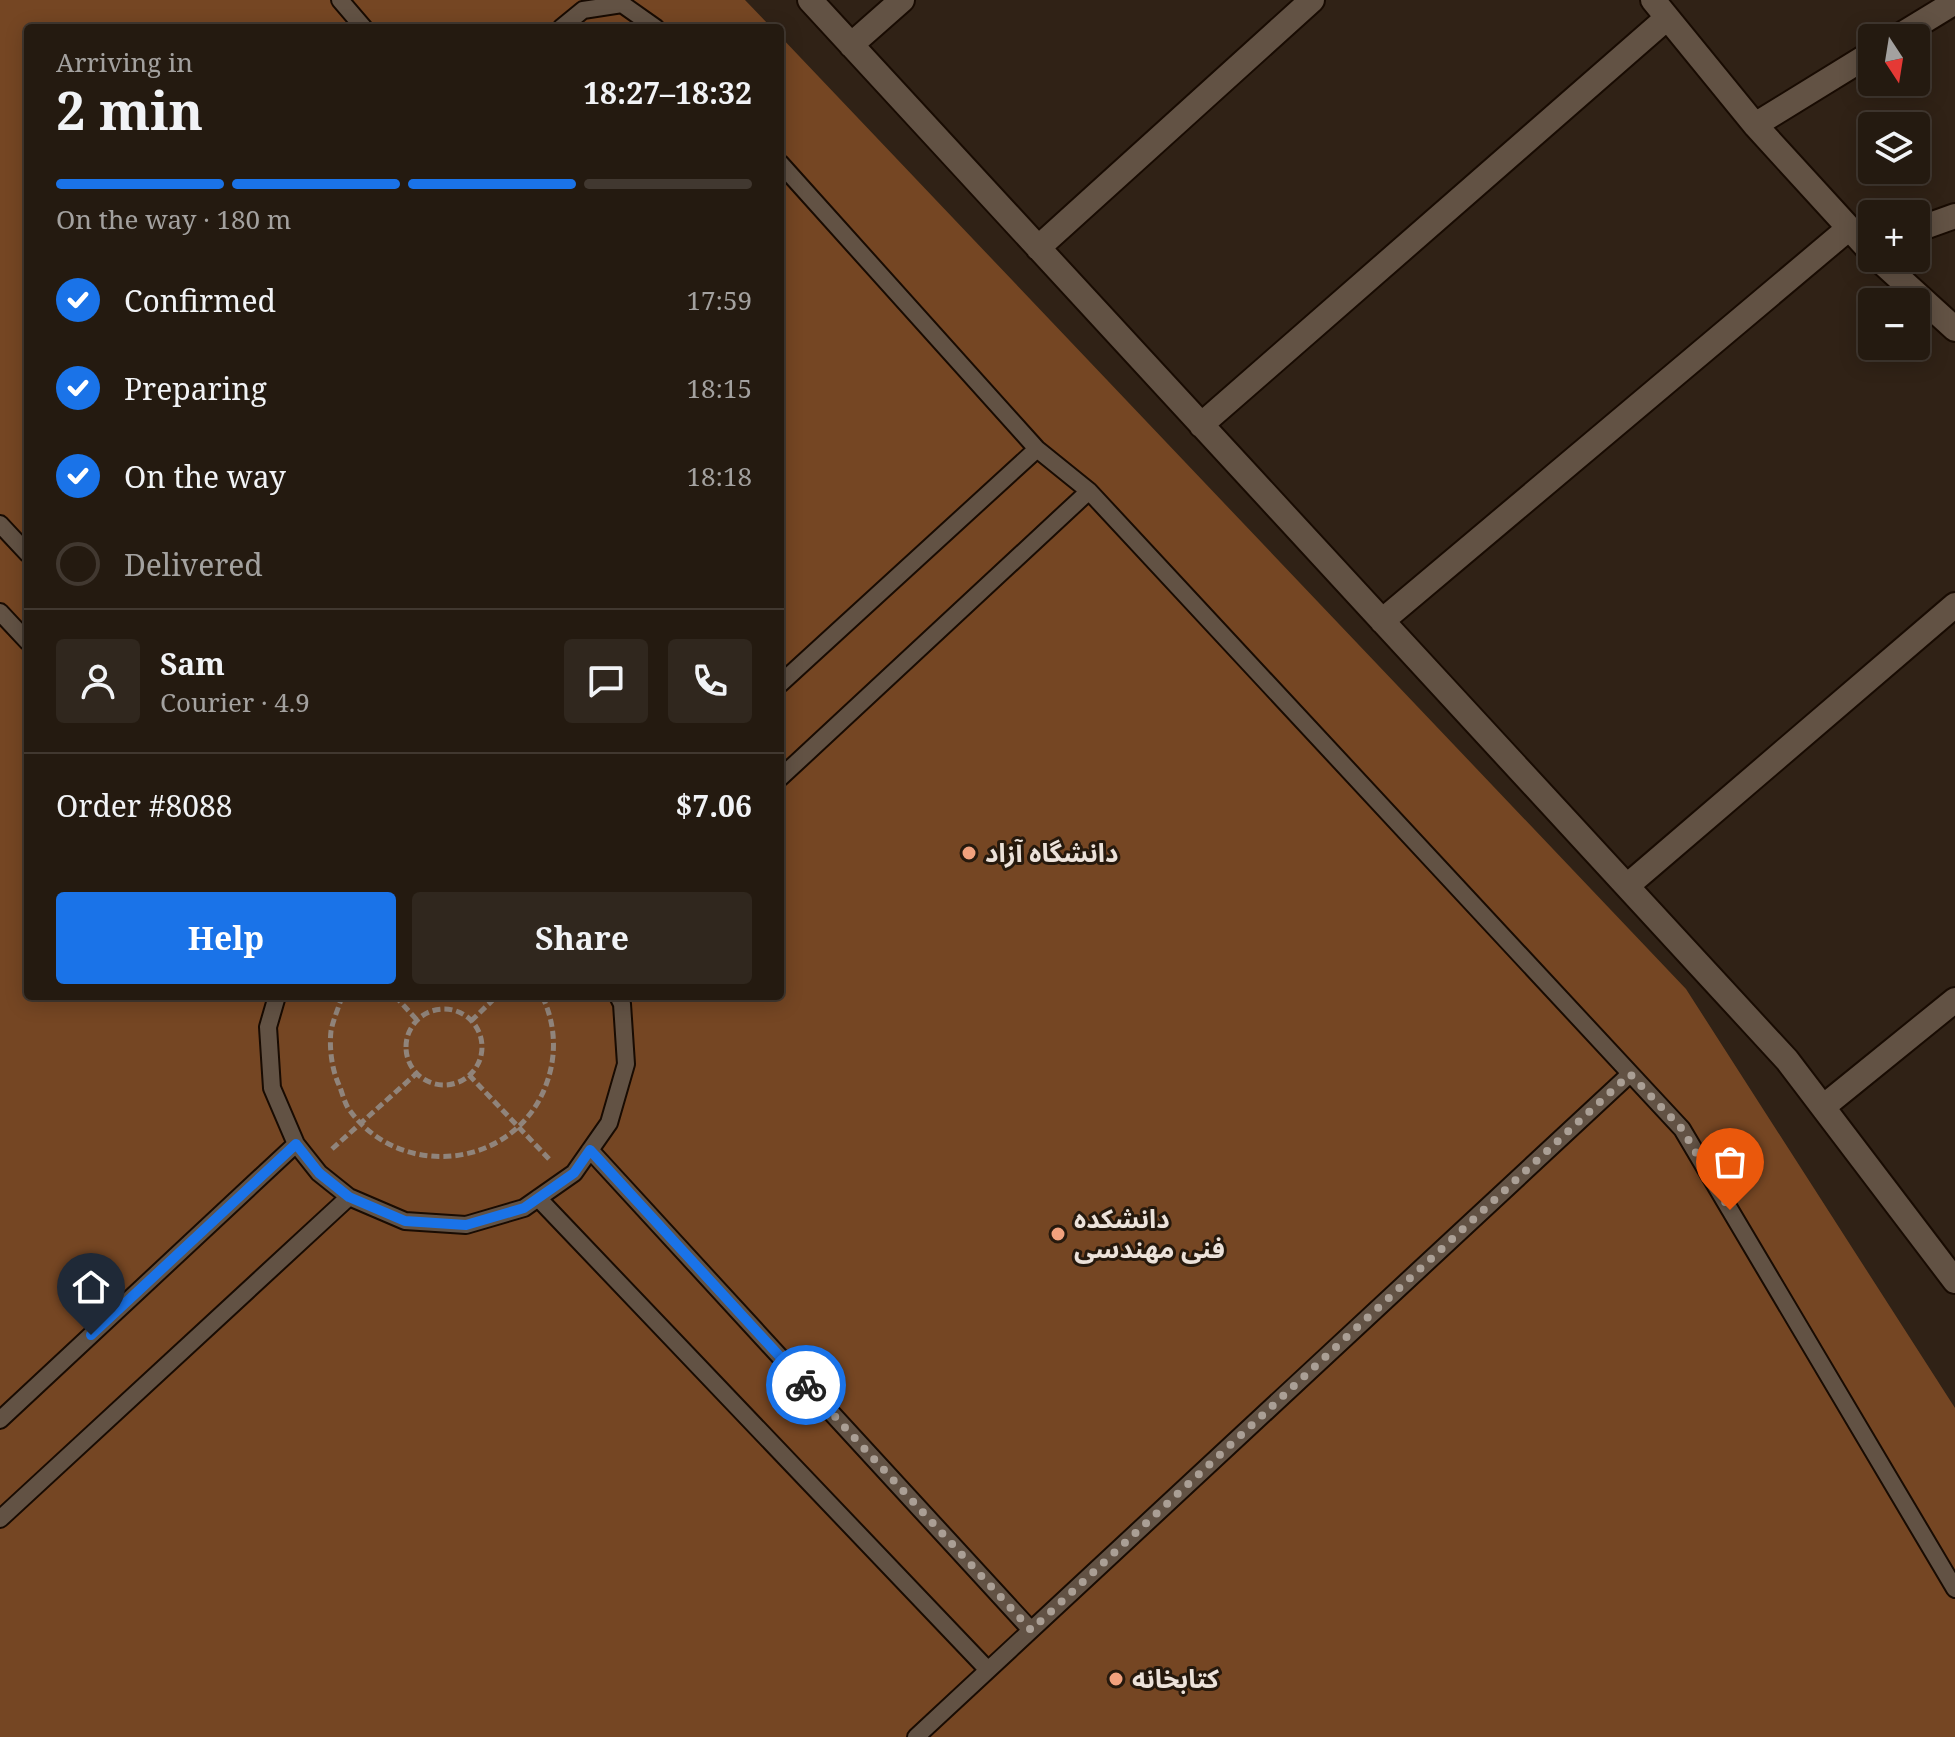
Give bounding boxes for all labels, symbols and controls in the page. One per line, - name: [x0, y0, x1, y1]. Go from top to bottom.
- north arrow: [1858, 24, 1930, 96]
- map controls: [1858, 24, 1930, 360]
- text: Arriving in: [56, 44, 193, 80]
- text: 18:27–18:32: [583, 72, 752, 113]
- text: 2 min: [56, 74, 203, 145]
- button: layers: [1858, 112, 1930, 184]
- button: +: [1858, 200, 1930, 272]
- text: On the way · 180 m: [56, 201, 291, 237]
- icon: check: [56, 278, 100, 322]
- text: Confirmed: [124, 280, 276, 321]
- text: 17:59: [686, 282, 752, 318]
- button: −: [1858, 288, 1930, 360]
- icon: check: [56, 366, 100, 410]
- text: Preparing: [124, 368, 267, 409]
- text: 18:15: [686, 370, 752, 406]
- icon: check: [56, 454, 100, 498]
- text: On the way: [124, 456, 286, 497]
- text: 18:18: [686, 458, 752, 494]
- text: Delivered: [124, 544, 263, 585]
- button: person: [56, 639, 140, 723]
- button: chat: [564, 639, 648, 723]
- button: phone: [668, 639, 752, 723]
- text: Sam: [160, 643, 225, 684]
- text: Courier · 4.9: [160, 684, 310, 720]
- text: Order #8088: [56, 785, 233, 826]
- text: $7.06: [675, 785, 752, 826]
- place label: دانشگاه آزاد: [985, 834, 1118, 870]
- marker: دانشگاه آزاد: [960, 844, 978, 862]
- button: Help: [56, 892, 396, 984]
- button: Share: [412, 892, 752, 984]
- pin: [1696, 1128, 1764, 1210]
- icon: bag: [1708, 1140, 1752, 1184]
- place label: دانشکده فنی مهندسی: [1074, 1200, 1225, 1266]
- marker: دانشکده فنی مهندسی: [1049, 1225, 1067, 1243]
- pin: [57, 1253, 125, 1335]
- icon: home: [69, 1265, 113, 1309]
- courier: [766, 1345, 846, 1425]
- icon: bike: [784, 1363, 828, 1407]
- place label: کتابخانه: [1132, 1660, 1220, 1696]
- marker: کتابخانه: [1107, 1670, 1125, 1688]

